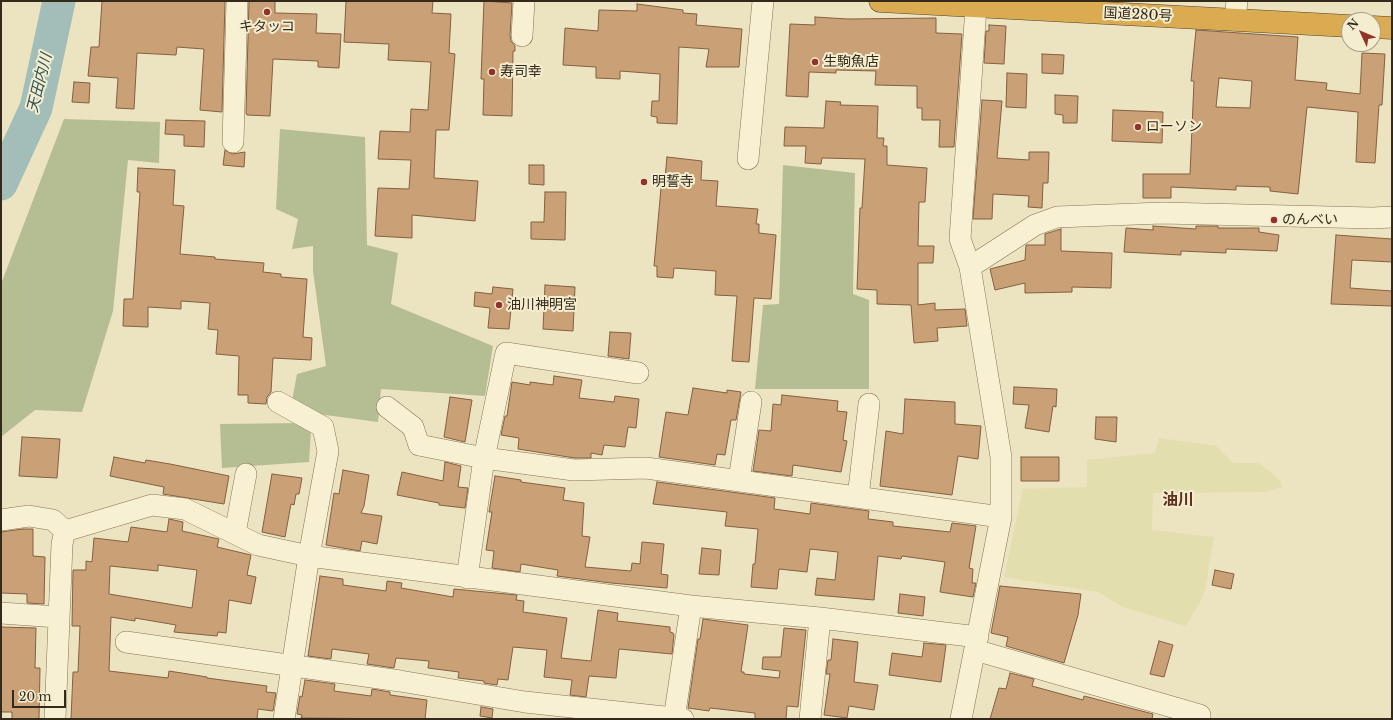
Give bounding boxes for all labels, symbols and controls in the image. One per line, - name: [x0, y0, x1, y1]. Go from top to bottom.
- street label: 国道280号: [1103, 5, 1173, 25]
- marker: キタッコ: [262, 7, 272, 17]
- north arrow: [1341, 12, 1381, 52]
- text: N: [1344, 16, 1362, 33]
- place label: キタッコ: [239, 19, 295, 35]
- water label: 天田内川: [24, 52, 56, 114]
- place label: 生駒魚店: [823, 54, 879, 70]
- marker: 生駒魚店: [810, 57, 820, 67]
- place label: 寿司幸: [500, 64, 542, 80]
- marker: 寿司幸: [487, 67, 497, 77]
- place label: ローソン: [1146, 119, 1202, 135]
- marker: ローソン: [1133, 122, 1143, 132]
- place label: 明誓寺: [652, 174, 694, 190]
- marker: 明誓寺: [639, 177, 649, 187]
- place label: のんべい: [1282, 212, 1338, 228]
- marker: のんべい: [1269, 215, 1279, 225]
- place label: 油川神明宮: [507, 297, 577, 313]
- marker: 油川神明宮: [494, 300, 504, 310]
- district label: 油川: [1162, 490, 1194, 510]
- scale bar: [14, 682, 68, 708]
- text: 20 m: [19, 689, 51, 704]

